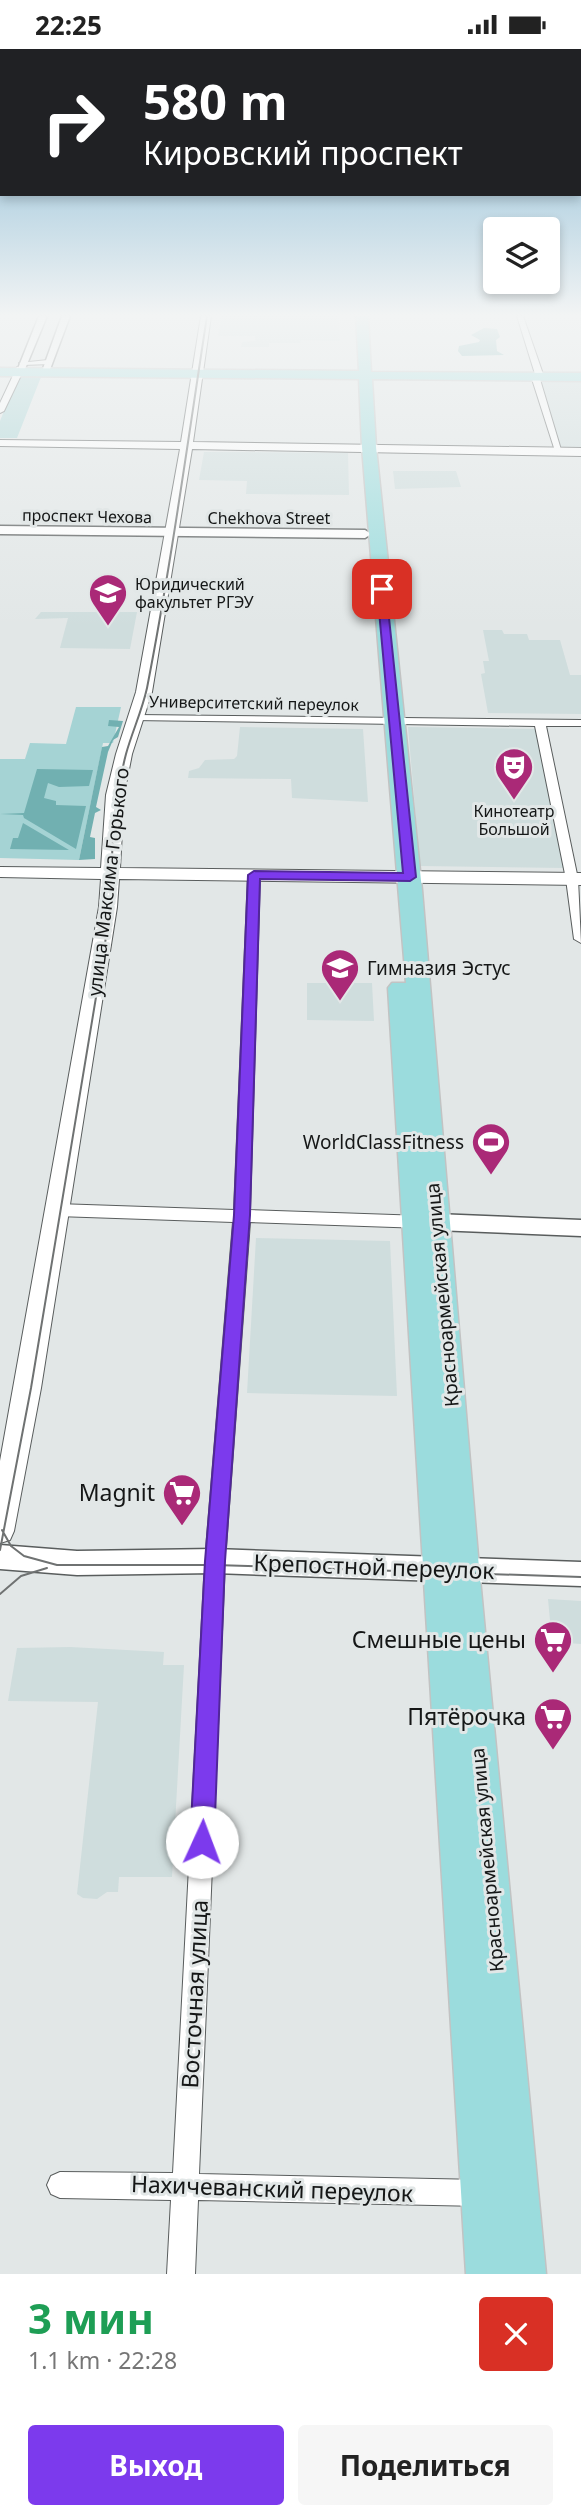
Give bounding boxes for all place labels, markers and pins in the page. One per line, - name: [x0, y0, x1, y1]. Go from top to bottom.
- pin: [352, 559, 412, 619]
- school or university icon: Юридический факультет РГЭУ: [87, 572, 129, 627]
- place label: Юридический факультет РГЭУ: [135, 573, 254, 613]
- theatre icon: Кинотеатр Большой: [493, 746, 535, 801]
- place label: Кинотеатр Большой: [473, 800, 555, 840]
- school or university icon: Гимназия Эстус: [319, 947, 361, 1002]
- place label: Гимназия Эстус: [367, 955, 511, 981]
- sports icon: WorldClassFitness: [470, 1121, 512, 1176]
- place label: WorldClassFitness: [303, 1129, 464, 1155]
- supermarket icon: Magnit: [161, 1472, 203, 1527]
- place label: Magnit: [79, 1476, 155, 1508]
- supermarket icon: Смешные цены: [532, 1619, 574, 1674]
- place label: Смешные цены: [352, 1623, 526, 1655]
- supermarket icon: Пятёрочка: [532, 1696, 574, 1751]
- place label: Пятёрочка: [407, 1700, 526, 1732]

